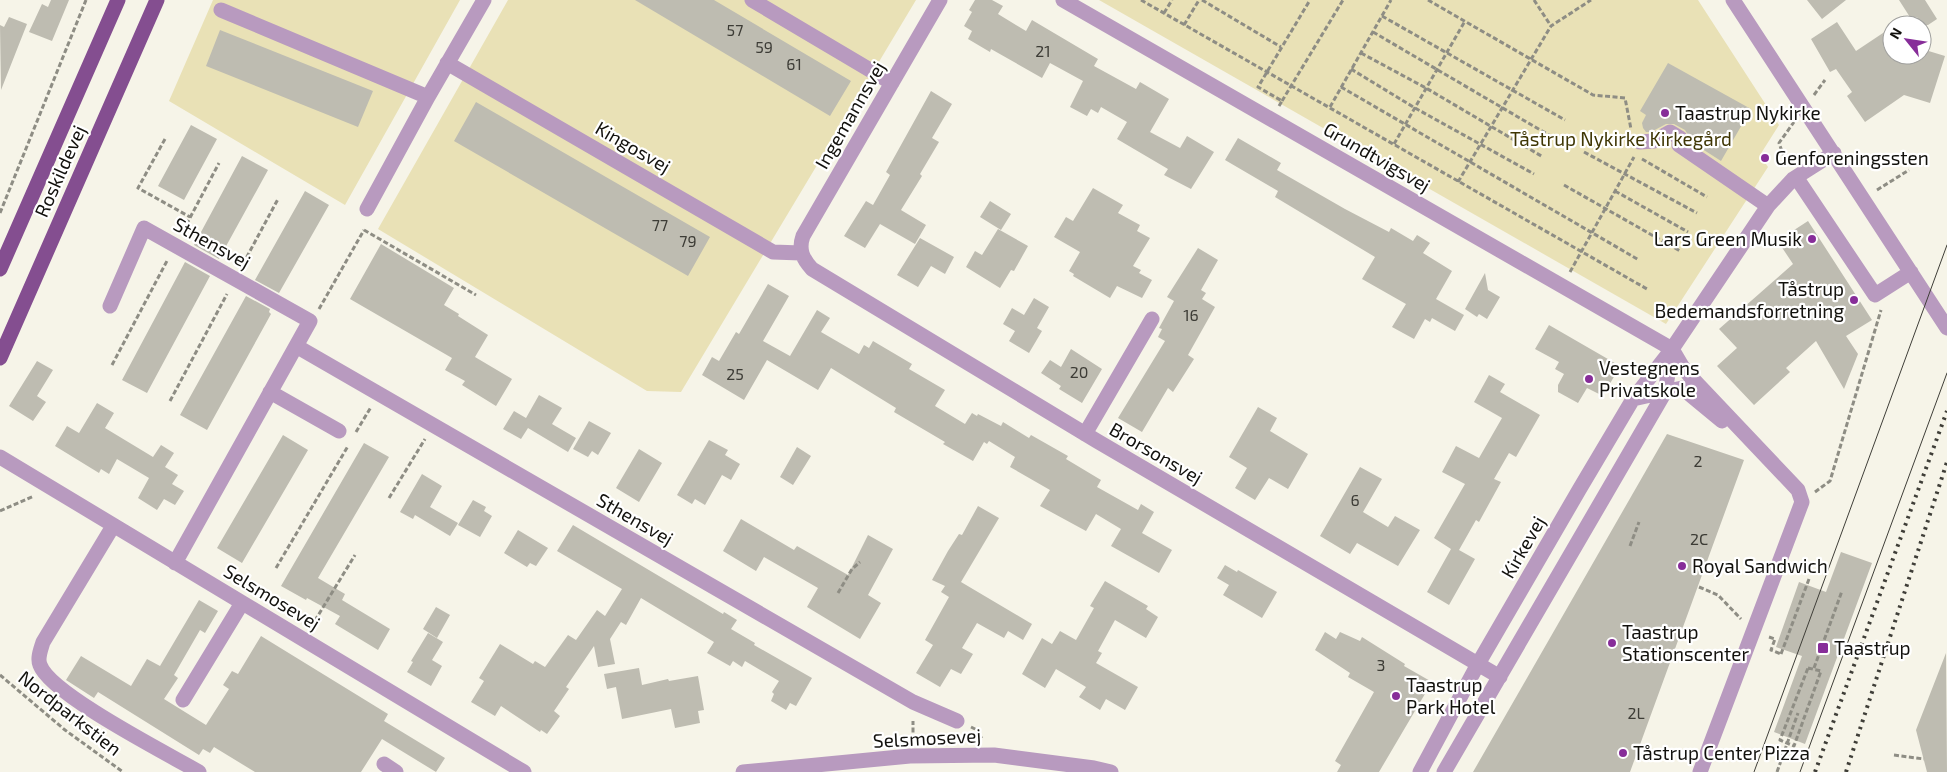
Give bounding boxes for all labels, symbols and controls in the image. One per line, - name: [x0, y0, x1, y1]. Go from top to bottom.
- north arrow: [1882, 15, 1932, 65]
- house number: 57: [727, 20, 743, 39]
- text: N: [1885, 25, 1905, 42]
- house number: 59: [755, 37, 773, 56]
- house number: 21: [1035, 41, 1051, 60]
- house number: 61: [786, 54, 802, 73]
- street label: Ingemannsvej: [810, 57, 890, 173]
- place label: Taastrup Nykirke: [1675, 101, 1821, 124]
- marker: Taastrup Nykirke: [1659, 107, 1671, 119]
- street label: Kingosvej: [592, 116, 675, 177]
- street label: Grundtvigsvej: [1320, 117, 1435, 196]
- street label: Roskildevej: [29, 121, 90, 220]
- park label: Tåstrup Nykirke Kirkegård: [1510, 127, 1732, 150]
- place label: Genforeningssten: [1775, 146, 1929, 169]
- marker: Genforeningssten: [1759, 152, 1771, 164]
- street label: Sthensvej: [170, 212, 255, 273]
- house number: 77: [652, 215, 668, 234]
- place label: Lars Green Musik: [1654, 227, 1802, 250]
- house number: 79: [679, 231, 697, 250]
- marker: Lars Green Musik: [1806, 233, 1818, 245]
- place label: Tåstrup Bedemandsforretning: [1655, 277, 1844, 322]
- marker: Tåstrup Bedemandsforretning: [1848, 294, 1860, 306]
- house number: 16: [1183, 305, 1199, 324]
- place label: Vestegnens Privatskole: [1599, 356, 1700, 401]
- house number: 20: [1070, 362, 1088, 381]
- house number: 25: [726, 364, 744, 383]
- marker: Vestegnens Privatskole: [1583, 373, 1595, 385]
- street label: Brorsonsvej: [1106, 417, 1207, 488]
- house number: 2: [1694, 451, 1703, 470]
- street label: Sthensvej: [593, 487, 678, 550]
- house number: 6: [1350, 490, 1360, 509]
- street label: Kirkevej: [1496, 512, 1550, 582]
- house number: 2C: [1690, 529, 1708, 548]
- place label: Royal Sandwich: [1692, 554, 1828, 577]
- street label: Selsmosevej: [220, 559, 325, 634]
- marker: Royal Sandwich: [1676, 560, 1688, 572]
- place label: Taastrup Stationscenter: [1622, 620, 1749, 665]
- place label: Taastrup: [1834, 636, 1910, 659]
- marker: Taastrup Stationscenter: [1606, 637, 1618, 649]
- marker: Taastrup: [1816, 641, 1830, 655]
- house number: 3: [1377, 655, 1385, 674]
- street label: Nordparkstien: [14, 665, 126, 760]
- place label: Taastrup Park Hotel: [1406, 673, 1496, 718]
- marker: Taastrup Park Hotel: [1390, 690, 1402, 702]
- house number: 2L: [1627, 703, 1645, 722]
- street label: Selsmosevej: [872, 723, 982, 752]
- place label: Tåstrup Center Pizza: [1633, 741, 1810, 764]
- marker: Tåstrup Center Pizza: [1617, 747, 1629, 759]

